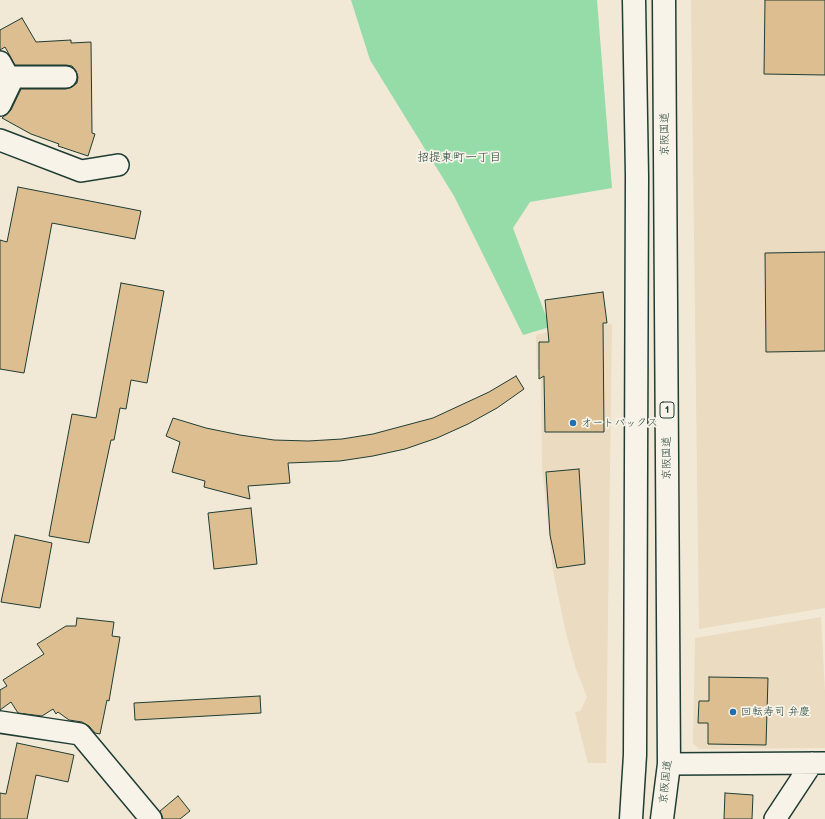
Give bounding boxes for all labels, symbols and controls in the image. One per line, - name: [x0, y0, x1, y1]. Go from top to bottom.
- street label: 京阪国道: [658, 112, 672, 156]
- district label: 招提東町一丁目: [417, 151, 501, 165]
- road number: 1: [660, 402, 674, 418]
- place label: オートバックス: [581, 416, 658, 430]
- marker: オートバックス: [568, 418, 578, 428]
- street label: 京阪国道: [660, 436, 674, 480]
- place label: 回転寿司 弁慶: [741, 705, 810, 719]
- marker: 回転寿司 弁慶: [728, 707, 738, 717]
- street label: 京阪国道: [657, 759, 675, 805]

